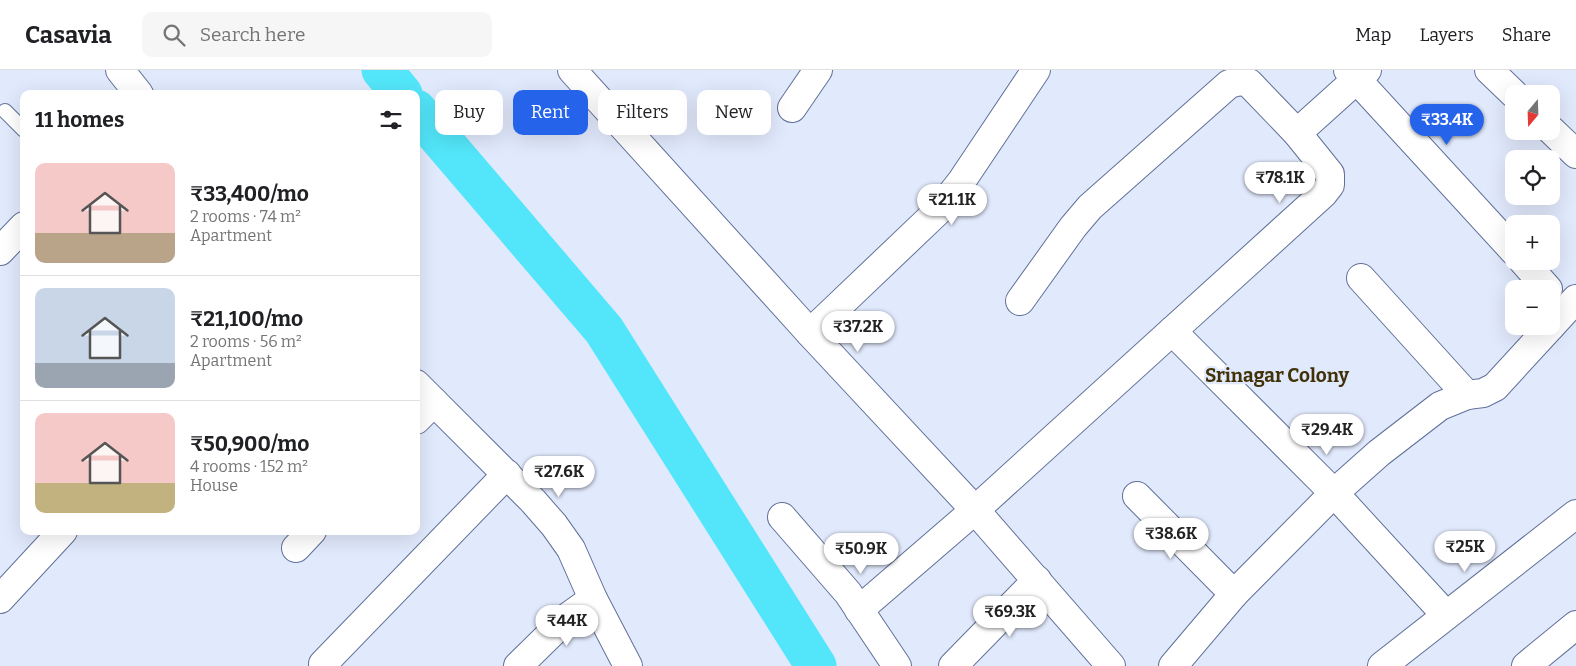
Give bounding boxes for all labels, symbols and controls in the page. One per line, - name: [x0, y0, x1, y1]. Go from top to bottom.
- search box: [142, 12, 492, 57]
- text: Casavia: [25, 21, 112, 49]
- icon: search: [160, 21, 188, 49]
- text: Search here: [200, 23, 305, 46]
- text: Map: [1355, 24, 1391, 46]
- text: Layers: [1419, 24, 1474, 46]
- text: Share: [1502, 24, 1551, 46]
- north arrow: [1505, 85, 1560, 140]
- map controls: [1505, 85, 1560, 335]
- chip: Buy: [435, 90, 503, 135]
- chip: Rent: [513, 90, 588, 135]
- chip: Filters: [598, 90, 687, 135]
- chip: New: [697, 90, 771, 135]
- pin: ₹33.4K: [1406, 104, 1488, 146]
- icon: filters: [377, 106, 405, 134]
- text: 11 homes: [35, 107, 124, 133]
- text: ₹33.4K: [1421, 110, 1473, 129]
- button: locate: [1505, 150, 1560, 205]
- pin: ₹78.1K: [1239, 162, 1321, 204]
- text: ₹78.1K: [1255, 168, 1305, 187]
- text: ₹33,400/mo: [190, 181, 309, 207]
- icon: home: [75, 183, 135, 243]
- pin: ₹21.1K: [911, 184, 993, 226]
- text: ₹21.1K: [928, 190, 976, 209]
- text: 2 rooms · 74 m²: [190, 207, 301, 226]
- button: +: [1505, 215, 1560, 270]
- text: Apartment: [190, 226, 272, 245]
- button: −: [1505, 280, 1560, 335]
- text: ₹21,100/mo: [190, 306, 303, 332]
- icon: home: [75, 308, 135, 368]
- pin: ₹37.2K: [817, 310, 899, 353]
- text: ₹37.2K: [833, 317, 883, 336]
- text: 2 rooms · 56 m²: [190, 332, 302, 351]
- text: Apartment: [190, 351, 272, 370]
- district label: Srinagar Colony: [1205, 364, 1349, 387]
- pin: ₹29.4K: [1286, 414, 1368, 456]
- text: ₹29.4K: [1301, 420, 1353, 439]
- text: ₹50,900/mo: [190, 431, 309, 457]
- icon: home: [75, 433, 135, 493]
- pin: ₹27.6K: [518, 456, 600, 498]
- text: 4 rooms · 152 m²: [190, 457, 308, 476]
- text: ₹27.6K: [534, 462, 584, 481]
- text: House: [190, 476, 238, 495]
- pin: ₹38.6K: [1130, 518, 1212, 560]
- text: ₹38.6K: [1145, 524, 1197, 543]
- pin: ₹25K: [1435, 530, 1495, 573]
- pin: ₹50.9K: [820, 532, 902, 575]
- text: ₹25K: [1445, 537, 1485, 556]
- text: ₹50.9K: [835, 539, 887, 558]
- pin: ₹69.3K: [969, 596, 1051, 638]
- text: ₹69.3K: [984, 602, 1036, 621]
- pin: ₹44K: [537, 604, 597, 647]
- text: ₹44K: [546, 611, 588, 630]

